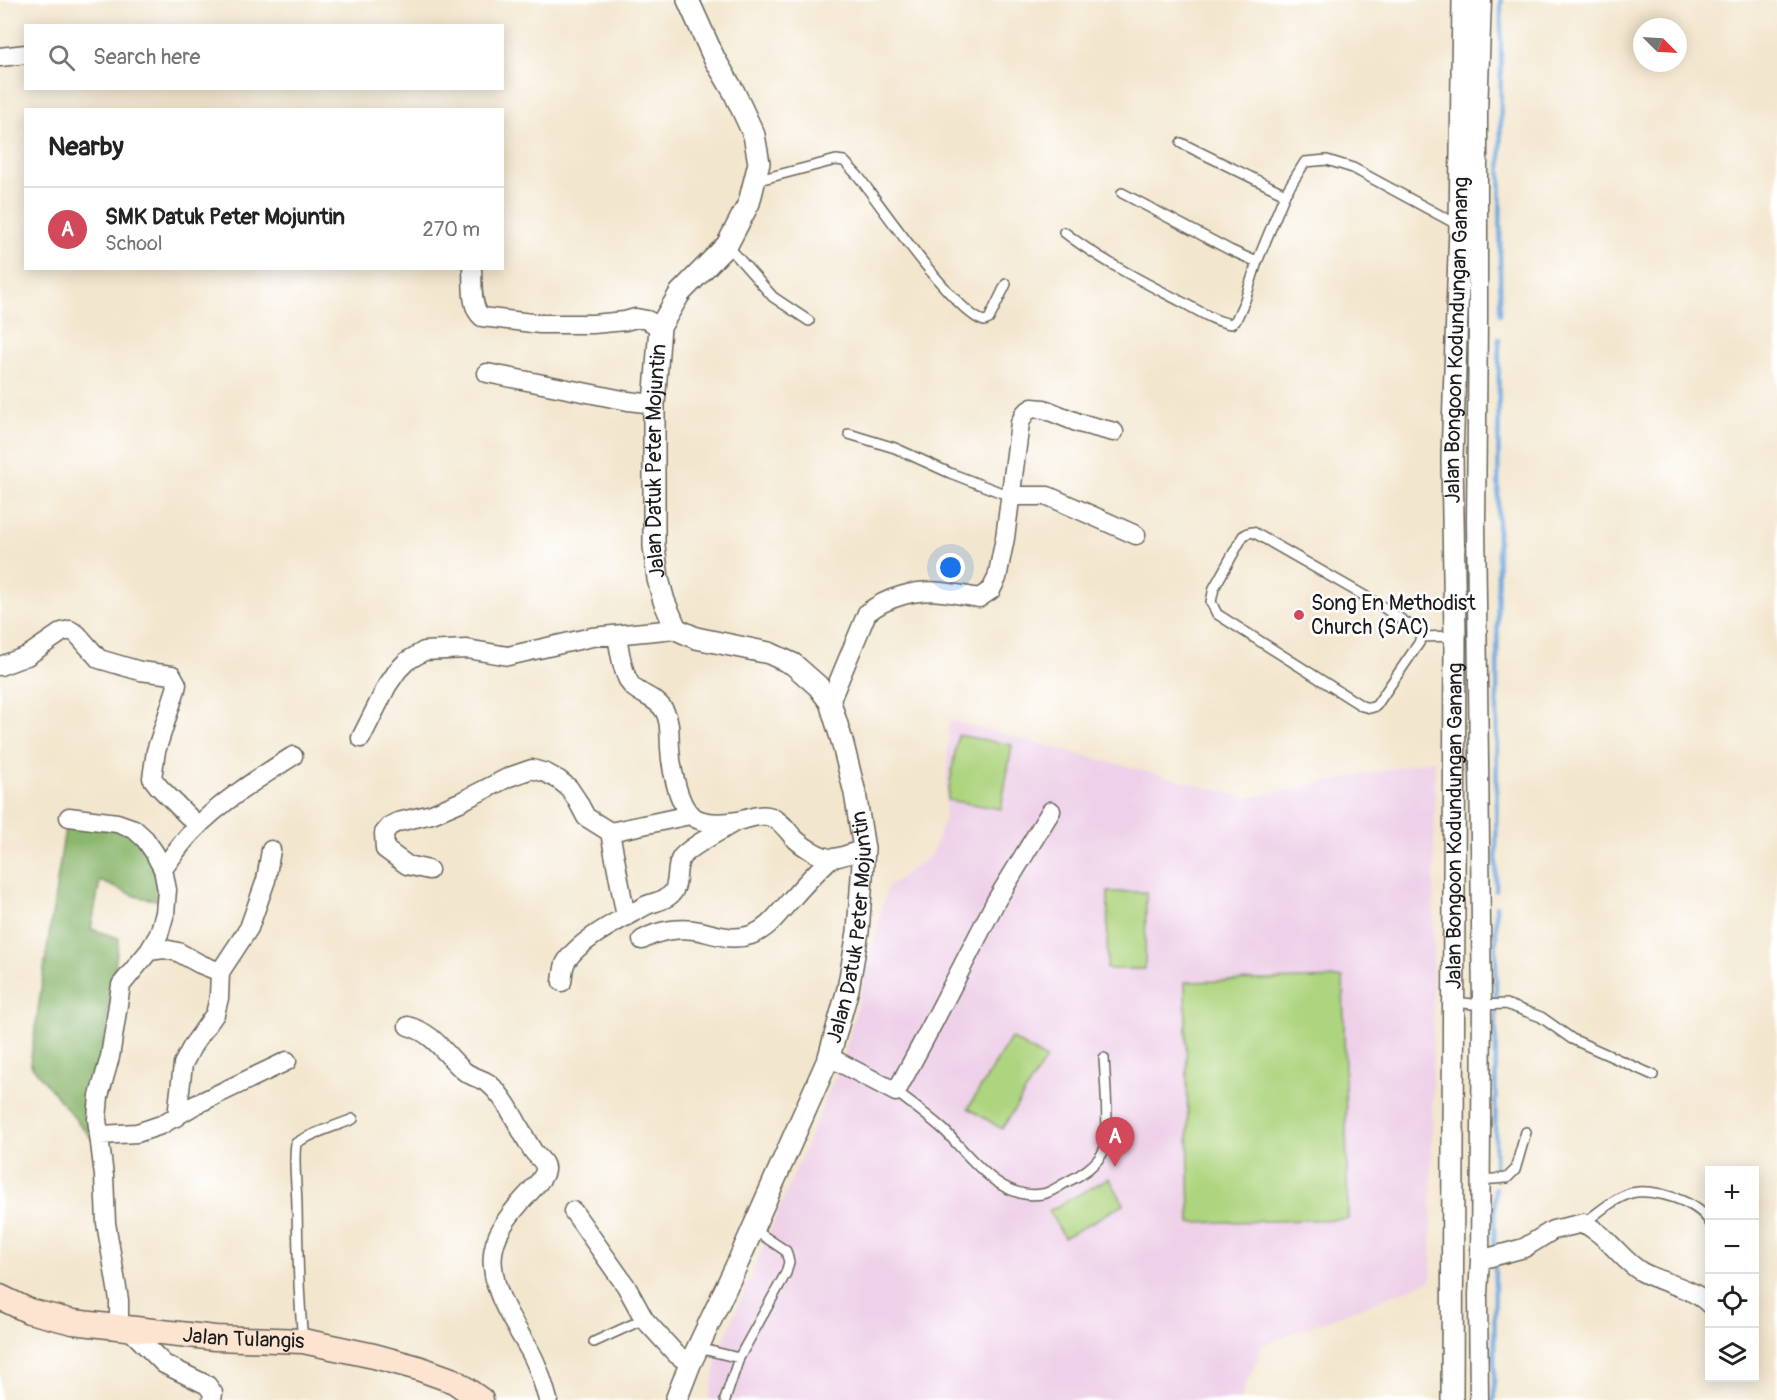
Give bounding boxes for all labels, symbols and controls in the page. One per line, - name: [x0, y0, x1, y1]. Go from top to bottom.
- north arrow: [1633, 18, 1687, 72]
- search box: [24, 24, 504, 90]
- icon: search: [45, 41, 78, 74]
- text: Search here: [93, 43, 200, 71]
- text: Nearby: [48, 131, 124, 163]
- street label: Jalan Bongoon Kodundungan Ganang: [1439, 177, 1475, 504]
- text: SMK Datuk Peter Mojuntin: [105, 203, 345, 231]
- text: A: [61, 217, 74, 242]
- text: 270 m: [422, 217, 480, 242]
- text: School: [105, 231, 162, 256]
- street label: Jalan Datuk Peter Mojuntin: [641, 343, 673, 580]
- your location: [936, 553, 965, 582]
- place label: Song En Methodist Church (SAC): [1311, 590, 1476, 641]
- marker: Song En Methodist Church (SAC): [1292, 608, 1306, 622]
- street label: Jalan Bongoon Kodundungan Ganang: [1441, 662, 1469, 990]
- street label: Jalan Datuk Peter Mojuntin: [820, 809, 878, 1046]
- pin: A: [1096, 1118, 1134, 1167]
- map controls: [1705, 1166, 1759, 1382]
- button: +: [1705, 1166, 1759, 1220]
- button: −: [1705, 1220, 1759, 1274]
- button: locate: [1705, 1274, 1759, 1328]
- street label: Jalan Tulangis: [181, 1321, 305, 1355]
- button: layers: [1705, 1328, 1759, 1382]

